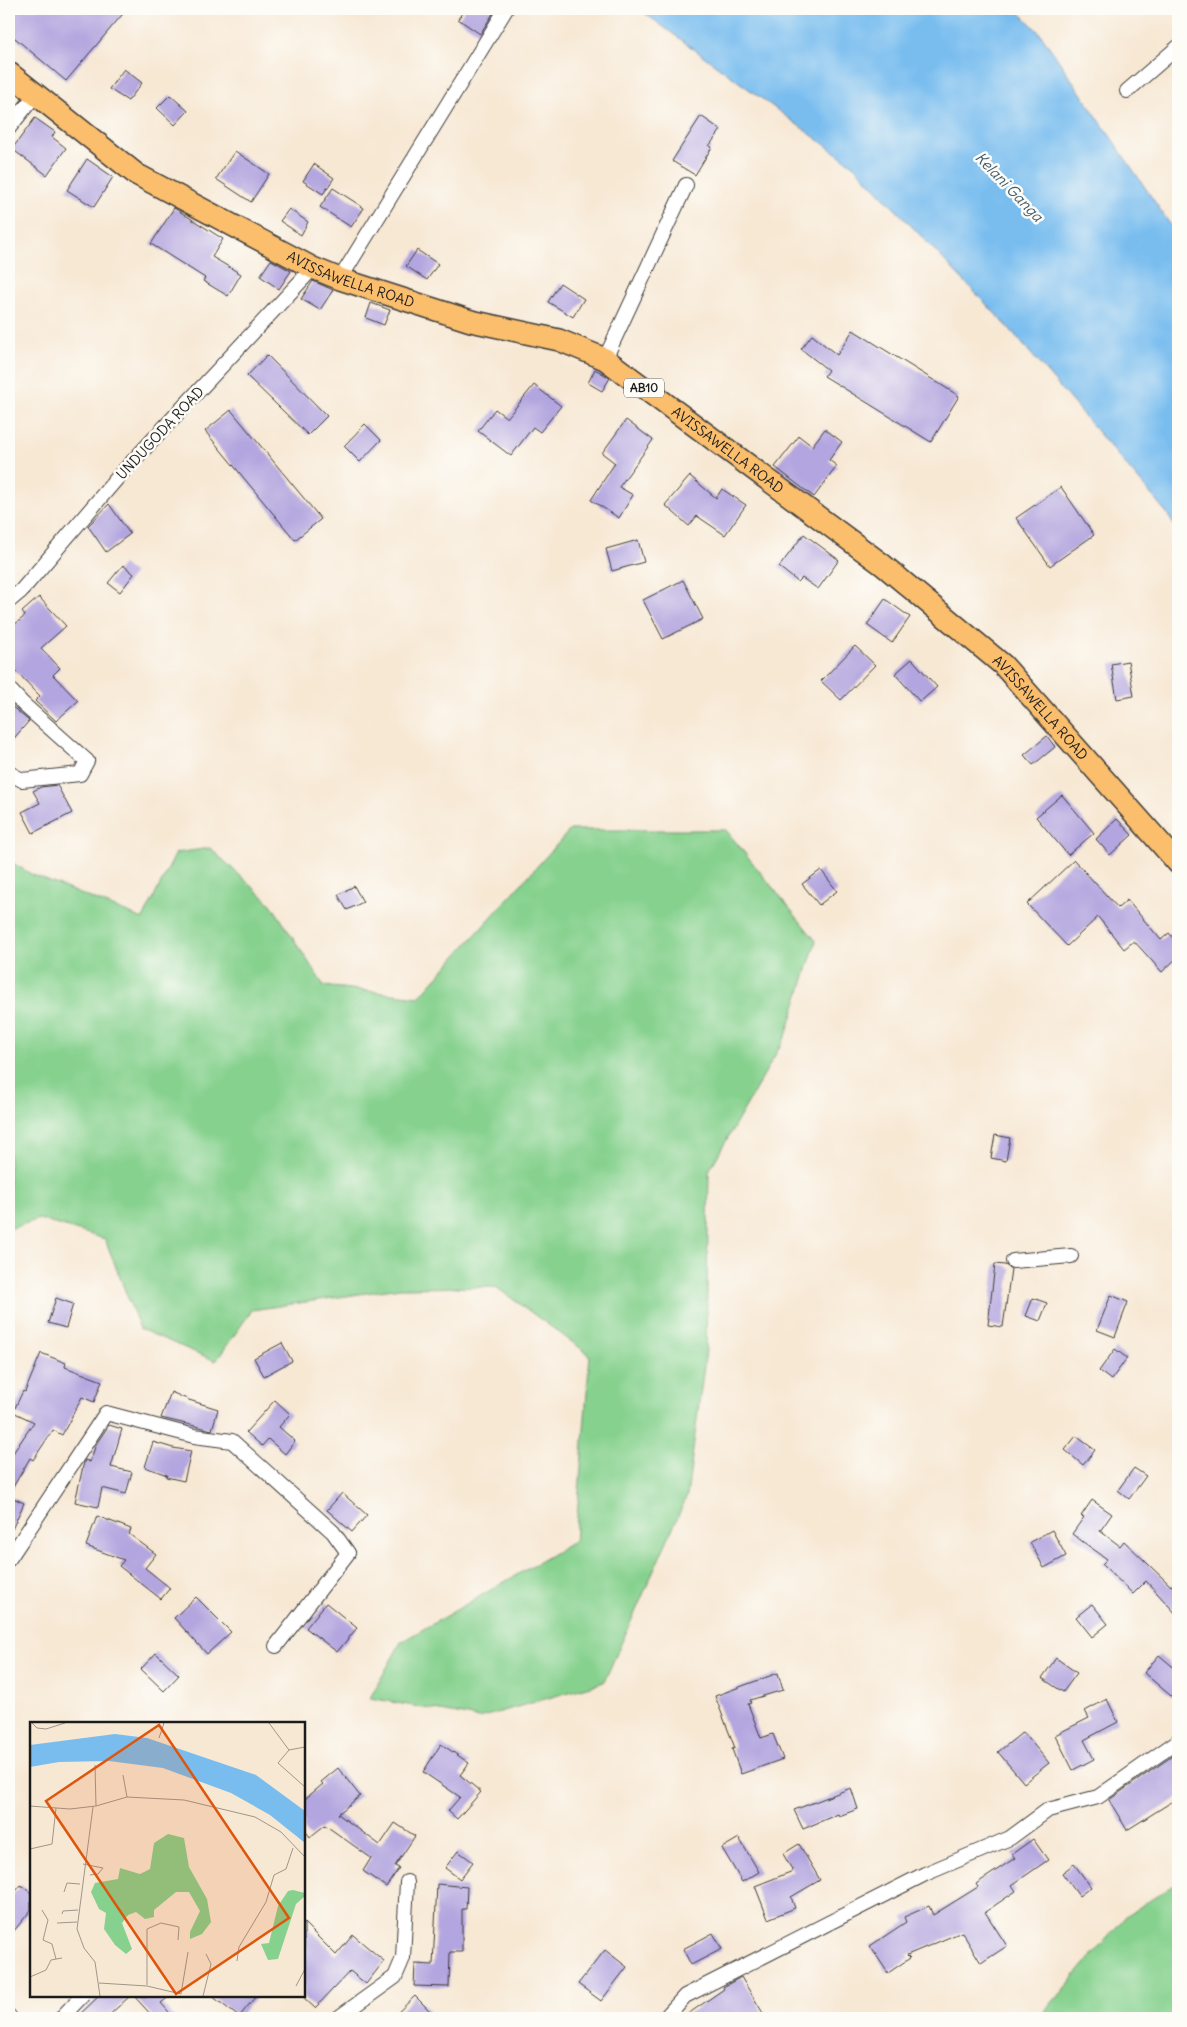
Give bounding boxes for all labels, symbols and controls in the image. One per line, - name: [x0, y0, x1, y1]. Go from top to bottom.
- water label: Kelani Ganga: [971, 148, 1048, 226]
- street label: AVISSAWELLA ROAD: [284, 247, 417, 311]
- road number: AB10: [624, 378, 664, 398]
- street label: UNDUGODA ROAD: [112, 383, 208, 483]
- street label: AVISSAWELLA ROAD: [668, 403, 787, 497]
- street label: AVISSAWELLA ROAD: [989, 651, 1092, 764]
- inset map: [30, 1722, 305, 1997]

